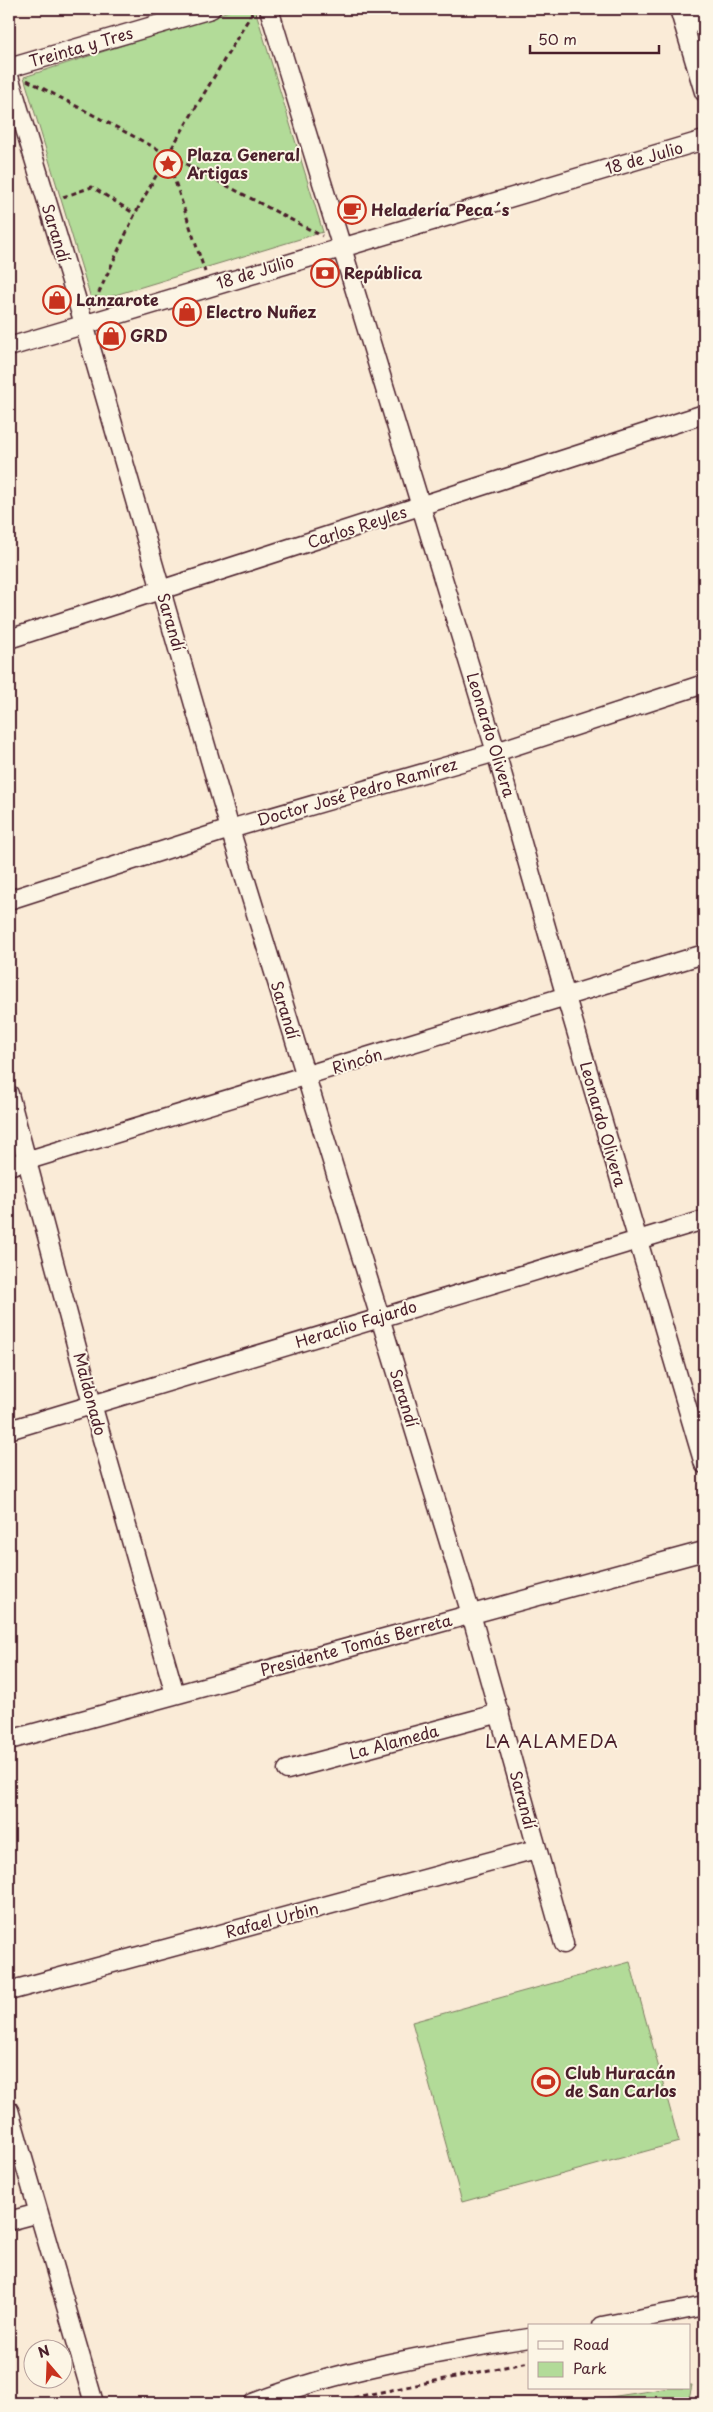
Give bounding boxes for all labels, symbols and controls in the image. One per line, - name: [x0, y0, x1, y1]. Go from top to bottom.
- street label: Treinta y Tres: [26, 20, 135, 72]
- scale bar: [530, 22, 659, 54]
- text: 50 m: [538, 27, 577, 50]
- street label: 18 de Julio: [602, 134, 686, 180]
- place label: Plaza General Artigas: [186, 142, 300, 184]
- place icon: Plaza General Artigas: [153, 149, 183, 179]
- cafe icon: Heladería Peca´s: [337, 195, 367, 225]
- place label: Heladería Peca´s: [371, 197, 510, 221]
- street label: Sarandí: [37, 201, 77, 265]
- street label: 18 de Julio: [213, 248, 297, 294]
- bank icon: República: [310, 258, 340, 288]
- place label: República: [344, 260, 422, 284]
- shop icon: Lanzarote: [42, 285, 72, 315]
- place label: Lanzarote: [76, 287, 159, 311]
- shop icon: Electro Nuñez: [172, 297, 202, 327]
- place label: Electro Nuñez: [206, 299, 316, 323]
- shop icon: GRD: [96, 321, 126, 351]
- place label: GRD: [130, 323, 168, 347]
- street label: Carlos Reyles: [304, 499, 409, 553]
- street label: Sarandí: [152, 590, 192, 654]
- street label: Leonardo Olivera: [462, 669, 522, 800]
- street label: Doctor José Pedro Ramírez: [254, 751, 460, 831]
- street label: Sarandí: [266, 978, 306, 1042]
- street label: Rincón: [328, 1041, 385, 1079]
- street label: Leonardo Olivera: [575, 1058, 633, 1189]
- street label: Heraclio Fajardo: [292, 1293, 419, 1353]
- street label: Maldonado: [68, 1350, 114, 1438]
- street label: Sarandí: [385, 1366, 425, 1430]
- street label: Presidente Tomás Berreta: [257, 1607, 455, 1681]
- street label: La Alameda: [346, 1718, 441, 1764]
- district label: LA ALAMEDA: [485, 1727, 619, 1754]
- street label: Sarandí: [505, 1768, 543, 1832]
- street label: Rafael Urbin: [222, 1895, 321, 1943]
- place label: Club Huracán de San Carlos: [565, 2060, 677, 2102]
- sports icon: Club Huracán de San Carlos: [531, 2067, 561, 2097]
- legend: [528, 2324, 690, 2390]
- text: Road: [573, 2332, 609, 2355]
- north arrow: [22, 2340, 72, 2390]
- text: N: [35, 2340, 52, 2363]
- text: Park: [573, 2356, 607, 2379]

